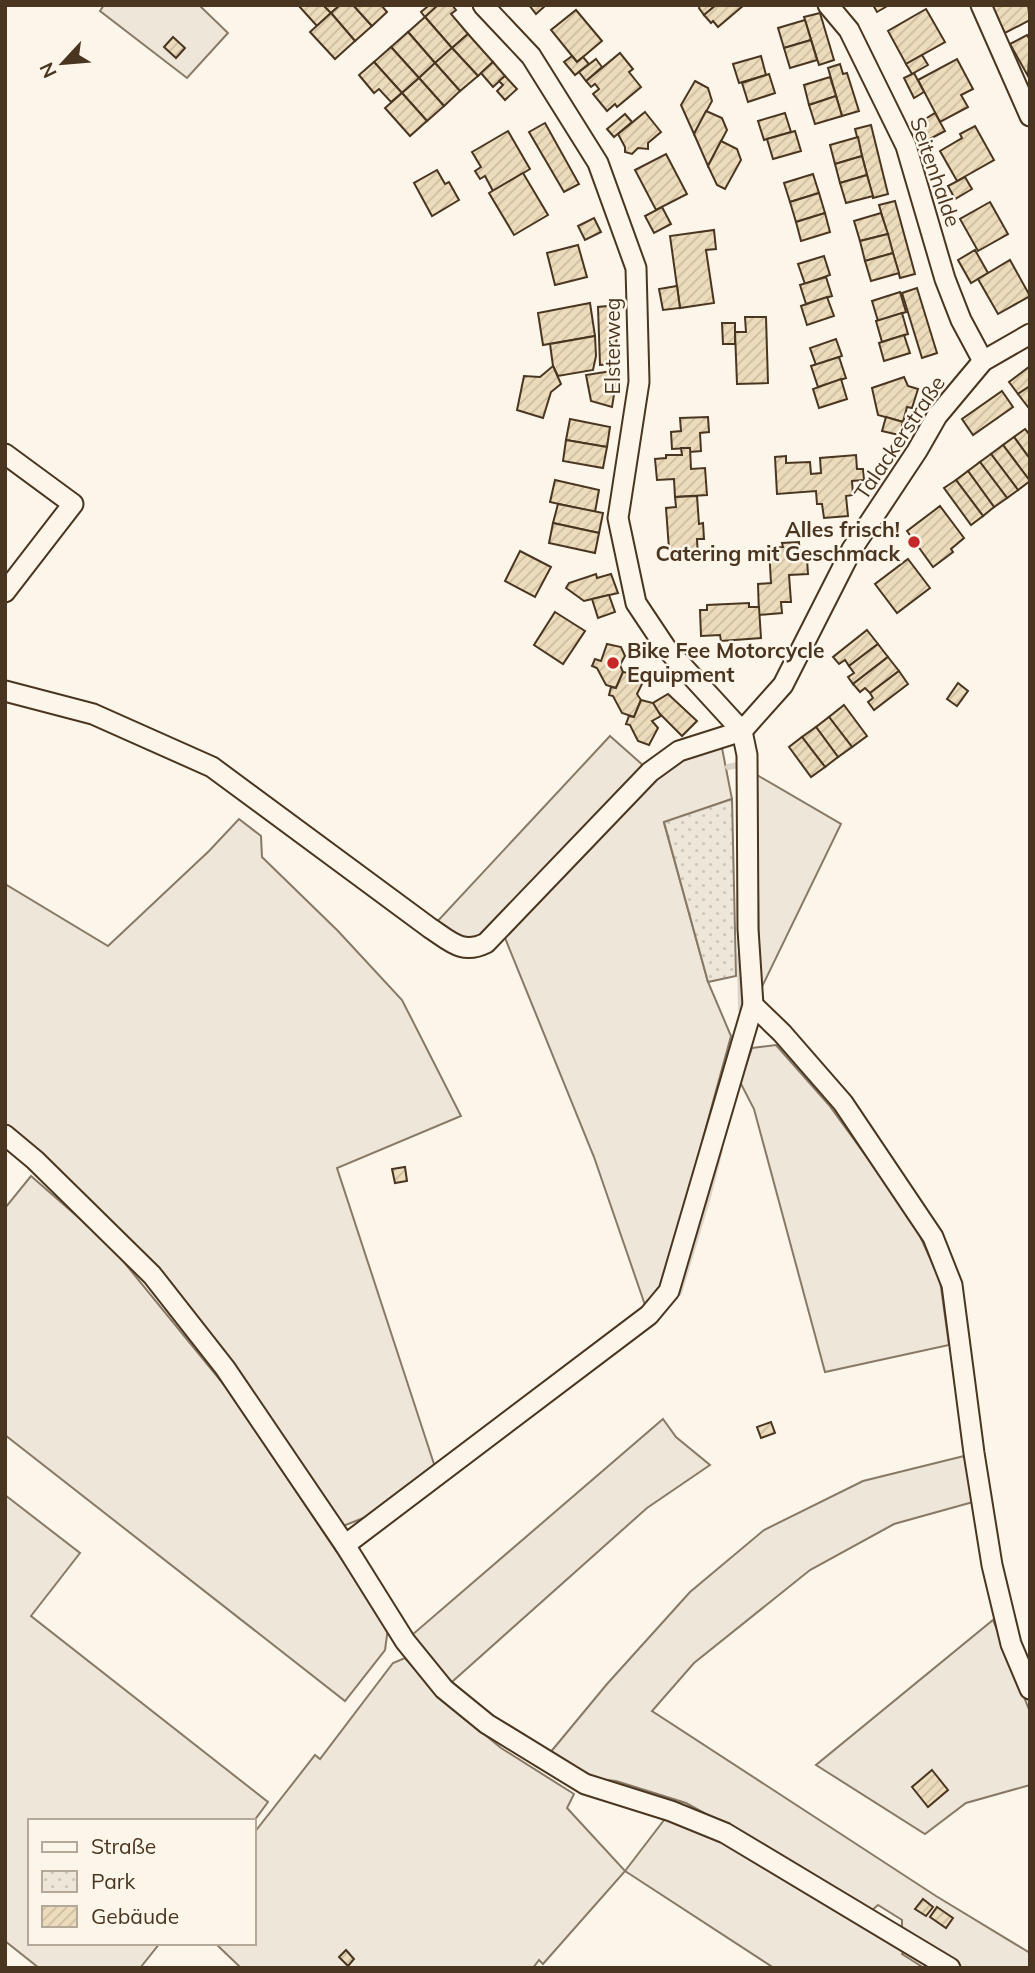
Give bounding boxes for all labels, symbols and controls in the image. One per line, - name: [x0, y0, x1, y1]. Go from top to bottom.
- north arrow: [28, 28, 98, 98]
- text: N: [34, 59, 62, 82]
- street label: Seitenhalde: [905, 113, 967, 230]
- street label: Elsterweg: [599, 298, 625, 394]
- street label: Talackerstraße: [848, 371, 950, 504]
- place label: Alles frisch! Catering mit Geschmack: [655, 516, 900, 566]
- marker: Alles frisch! Catering mit Geschmack: [906, 534, 922, 550]
- place label: Bike Fee Motorcycle Equipment: [627, 637, 825, 687]
- marker: Bike Fee Motorcycle Equipment: [605, 655, 621, 671]
- legend: [28, 1819, 256, 1945]
- text: Straße: [91, 1833, 156, 1859]
- text: Park: [91, 1868, 135, 1894]
- text: Gebäude: [91, 1903, 179, 1929]

